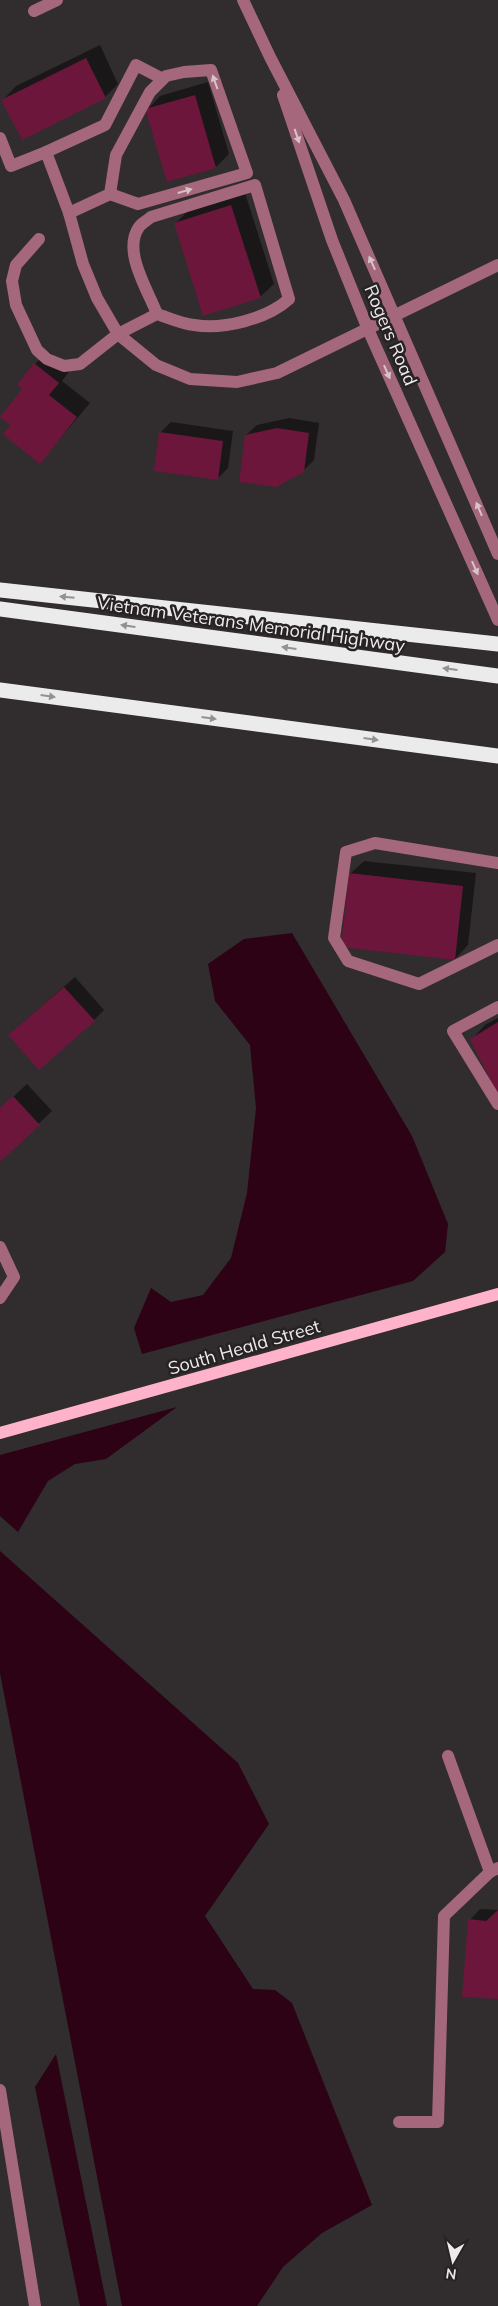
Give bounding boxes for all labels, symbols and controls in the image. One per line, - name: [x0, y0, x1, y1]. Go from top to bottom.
- one-way arrow: [211, 74, 218, 89]
- one-way arrow: [294, 129, 301, 144]
- one-way arrow: [177, 186, 192, 194]
- one-way arrow: [368, 256, 376, 270]
- street label: Rogers Road: [359, 281, 423, 389]
- one-way arrow: [384, 365, 392, 379]
- one-way arrow: [474, 502, 482, 516]
- one-way arrow: [471, 561, 479, 575]
- street label: Vietnam Veterans Memorial Highway: [96, 591, 407, 657]
- one-way arrow: [59, 593, 75, 601]
- one-way arrow: [119, 622, 135, 630]
- one-way arrow: [280, 644, 296, 652]
- one-way arrow: [441, 665, 457, 673]
- one-way arrow: [41, 693, 57, 701]
- one-way arrow: [202, 714, 218, 722]
- one-way arrow: [363, 735, 379, 743]
- street label: South Heald Street: [165, 1314, 323, 1380]
- north arrow: [428, 2236, 478, 2286]
- text: N: [445, 2264, 458, 2284]

